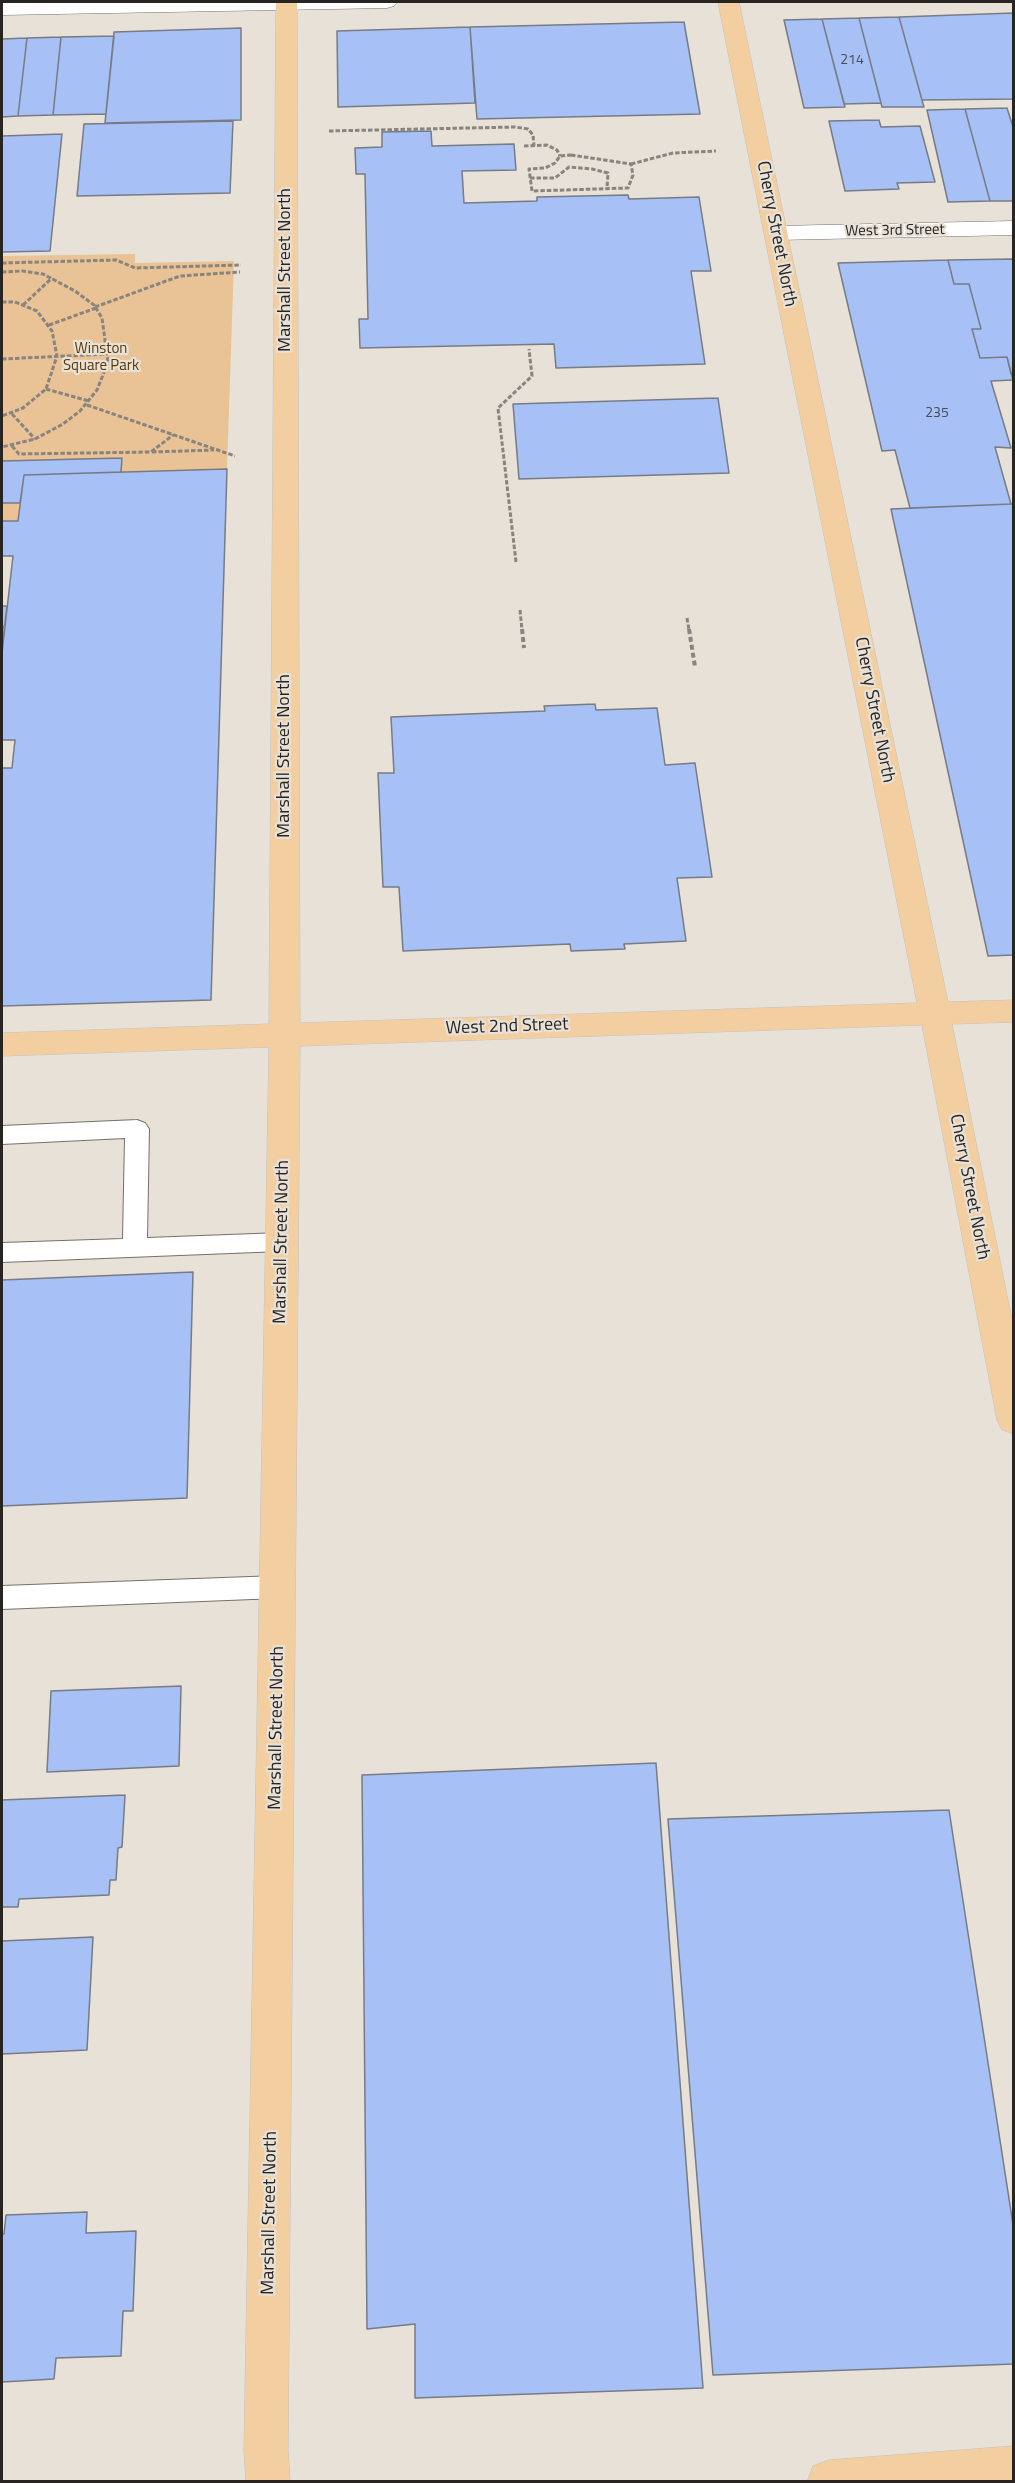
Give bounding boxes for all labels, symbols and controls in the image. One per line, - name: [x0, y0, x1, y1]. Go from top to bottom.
- house number: 214: [840, 53, 864, 69]
- street label: Cherry Street North: [751, 159, 801, 309]
- street label: Marshall Street North: [275, 188, 297, 352]
- street label: West 3rd Street: [845, 221, 945, 241]
- park label: Winston Square Park: [63, 340, 139, 375]
- house number: 235: [925, 406, 949, 422]
- street label: Cherry Street North: [849, 635, 899, 785]
- street label: Marshall Street North: [274, 674, 296, 838]
- street label: West 2nd Street: [445, 1014, 569, 1040]
- street label: Cherry Street North: [944, 1112, 994, 1262]
- street label: Marshall Street North: [270, 1160, 294, 1324]
- street label: Marshall Street North: [265, 1646, 289, 1810]
- street label: Marshall Street North: [258, 2131, 282, 2295]

